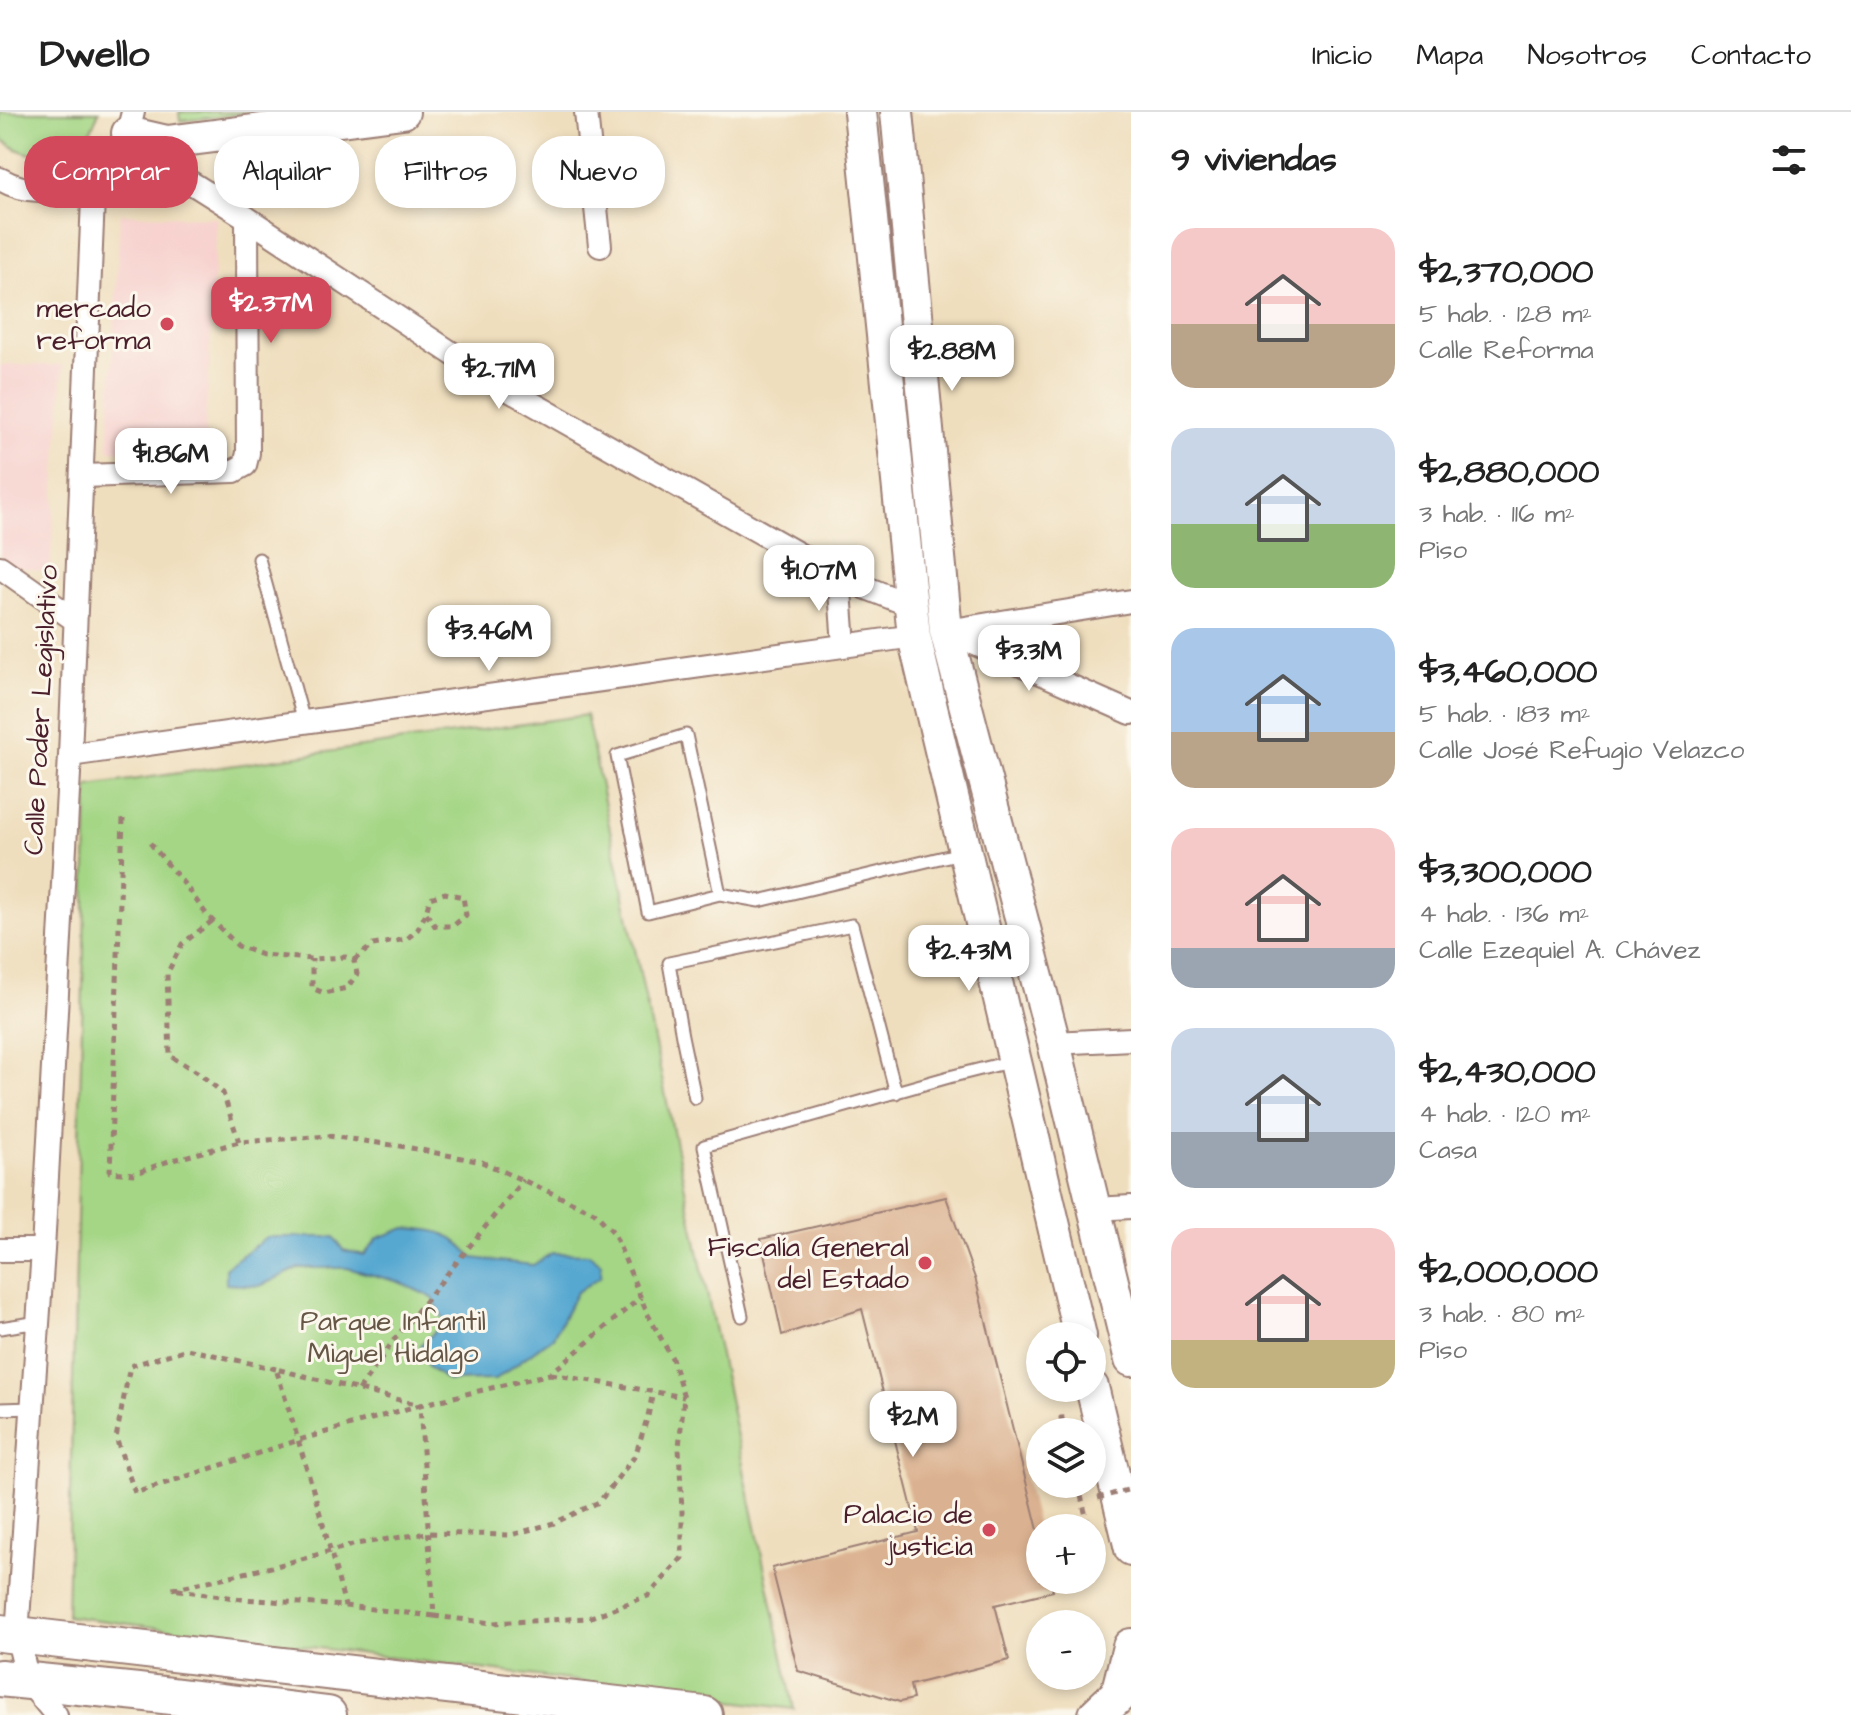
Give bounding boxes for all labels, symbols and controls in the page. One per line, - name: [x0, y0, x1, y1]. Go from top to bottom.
- text: Dwello: [40, 29, 149, 81]
- text: Inicio: [1312, 36, 1372, 75]
- text: Mapa: [1416, 36, 1483, 75]
- text: Nosotros: [1527, 36, 1647, 75]
- text: Contacto: [1691, 36, 1811, 75]
- chip: Comprar: [24, 136, 198, 208]
- chip: Alquilar: [214, 136, 359, 208]
- chip: Filtros: [375, 136, 516, 208]
- chip: Nuevo: [532, 136, 665, 208]
- text: 9 viviendas: [1171, 136, 1337, 184]
- icon: filters: [1767, 138, 1811, 182]
- text: $2,370,000: [1419, 248, 1593, 296]
- icon: home: [1235, 260, 1331, 356]
- pin: $2.37M: [206, 277, 336, 345]
- text: $2.37M: [229, 285, 313, 321]
- place label: mercado reforma: [37, 289, 151, 360]
- text: 5 hab. · 128 m²: [1419, 296, 1592, 332]
- marker: mercado reforma: [158, 315, 176, 333]
- pin: $2.88M: [887, 325, 1017, 393]
- text: Calle Reforma: [1419, 332, 1594, 368]
- text: $2.88M: [908, 333, 996, 369]
- pin: $2.71M: [434, 343, 564, 411]
- text: $2.71M: [462, 351, 536, 387]
- pin: $1.86M: [106, 428, 236, 496]
- text: $1.86M: [133, 436, 209, 472]
- text: $2,880,000: [1419, 448, 1599, 496]
- icon: home: [1235, 460, 1331, 556]
- text: 3 hab. · 116 m²: [1419, 496, 1575, 532]
- text: Piso: [1419, 532, 1467, 568]
- pin: $1.07M: [754, 545, 884, 613]
- text: $1.07M: [781, 553, 857, 589]
- street label: Calle Poder Legislativo: [14, 564, 69, 856]
- pin: $3.46M: [424, 605, 554, 673]
- text: $3.46M: [446, 613, 532, 649]
- pin: $3.3M: [973, 625, 1085, 693]
- text: $3.3M: [996, 633, 1062, 669]
- text: $3,460,000: [1419, 648, 1598, 696]
- icon: home: [1235, 660, 1331, 756]
- text: 5 hab. · 183 m²: [1419, 696, 1590, 732]
- text: Calle José Refugio Velazco: [1419, 732, 1744, 768]
- text: $3,300,000: [1419, 848, 1592, 896]
- icon: home: [1235, 860, 1331, 956]
- text: 4 hab. · 136 m²: [1419, 896, 1589, 932]
- pin: $2.43M: [904, 925, 1034, 993]
- text: Calle Ezequiel A. Chávez: [1419, 932, 1700, 968]
- text: $2.43M: [926, 933, 1012, 969]
- text: $2,430,000: [1419, 1048, 1596, 1096]
- icon: home: [1235, 1060, 1331, 1156]
- text: 4 hab. · 120 m²: [1419, 1096, 1591, 1132]
- text: Casa: [1419, 1132, 1477, 1168]
- place label: Fiscalía General del Estado: [707, 1228, 909, 1299]
- text: $2,000,000: [1419, 1248, 1598, 1296]
- marker: Fiscalía General del Estado: [916, 1254, 934, 1272]
- icon: home: [1235, 1260, 1331, 1356]
- text: 3 hab. · 80 m²: [1419, 1296, 1585, 1332]
- park label: Parque Infantil Miguel Hidalgo: [300, 1302, 486, 1374]
- map controls: [1026, 1322, 1106, 1690]
- button: locate: [1026, 1322, 1106, 1402]
- text: Piso: [1419, 1332, 1467, 1368]
- pin: $2M: [874, 1391, 952, 1459]
- text: $2M: [888, 1399, 938, 1435]
- button: layers: [1026, 1418, 1106, 1498]
- place label: Palacio de justicia: [844, 1495, 973, 1566]
- button: +: [1026, 1514, 1106, 1594]
- marker: Palacio de justicia: [980, 1521, 998, 1539]
- button: −: [1026, 1610, 1106, 1690]

